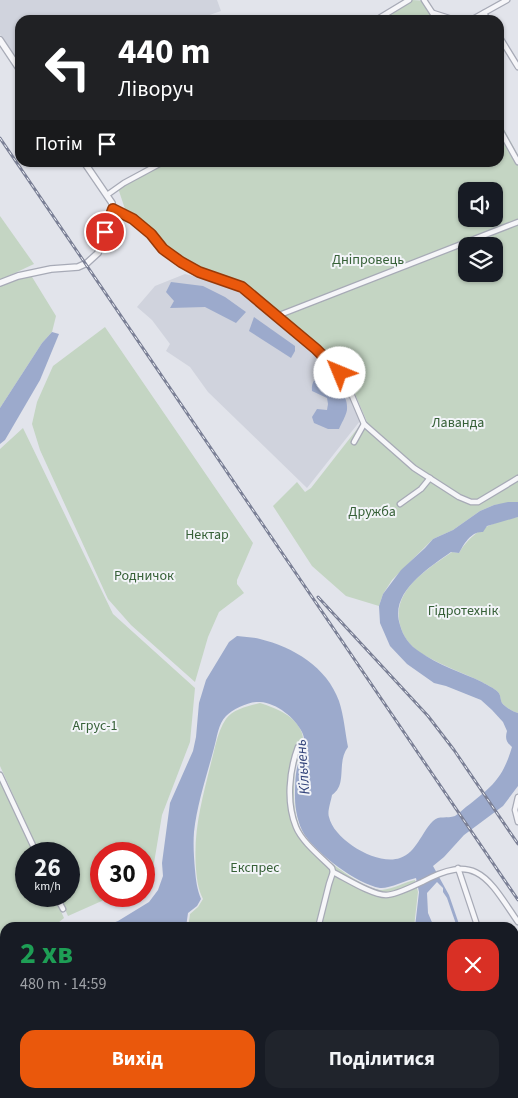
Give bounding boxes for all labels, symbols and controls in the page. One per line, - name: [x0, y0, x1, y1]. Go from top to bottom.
- text: 440 m: [118, 27, 210, 77]
- icon: left: [35, 35, 100, 100]
- text: Ліворуч: [118, 73, 194, 105]
- icon: arrive: [93, 130, 121, 158]
- text: Потім: [35, 131, 83, 158]
- map controls: [458, 182, 503, 282]
- button: sound: [458, 182, 503, 227]
- pin: [84, 211, 126, 253]
- icon: arrive: [91, 218, 119, 246]
- button: layers: [458, 237, 503, 282]
- park label: Дніпровець: [332, 250, 404, 270]
- position arrow: [313, 346, 365, 398]
- park label: Лаванда: [432, 413, 484, 433]
- park label: Дружба: [348, 502, 396, 522]
- park label: Нектар: [185, 525, 229, 545]
- park label: Родничок: [114, 566, 174, 586]
- park label: Гідротехнік: [428, 601, 498, 621]
- park label: Агрус-1: [73, 716, 118, 736]
- water label: Кільчень: [291, 739, 315, 795]
- speed limit sign: 30: [90, 842, 155, 907]
- text: 26: [34, 850, 61, 886]
- park label: Експрес: [230, 858, 280, 878]
- text: km/h: [34, 878, 61, 895]
- text: 2 хв: [20, 932, 73, 975]
- button: close: [447, 939, 499, 991]
- text: 480 m · 14:59: [20, 973, 107, 995]
- button: Вихід: [20, 1030, 255, 1088]
- button: Поділитися: [265, 1030, 499, 1088]

